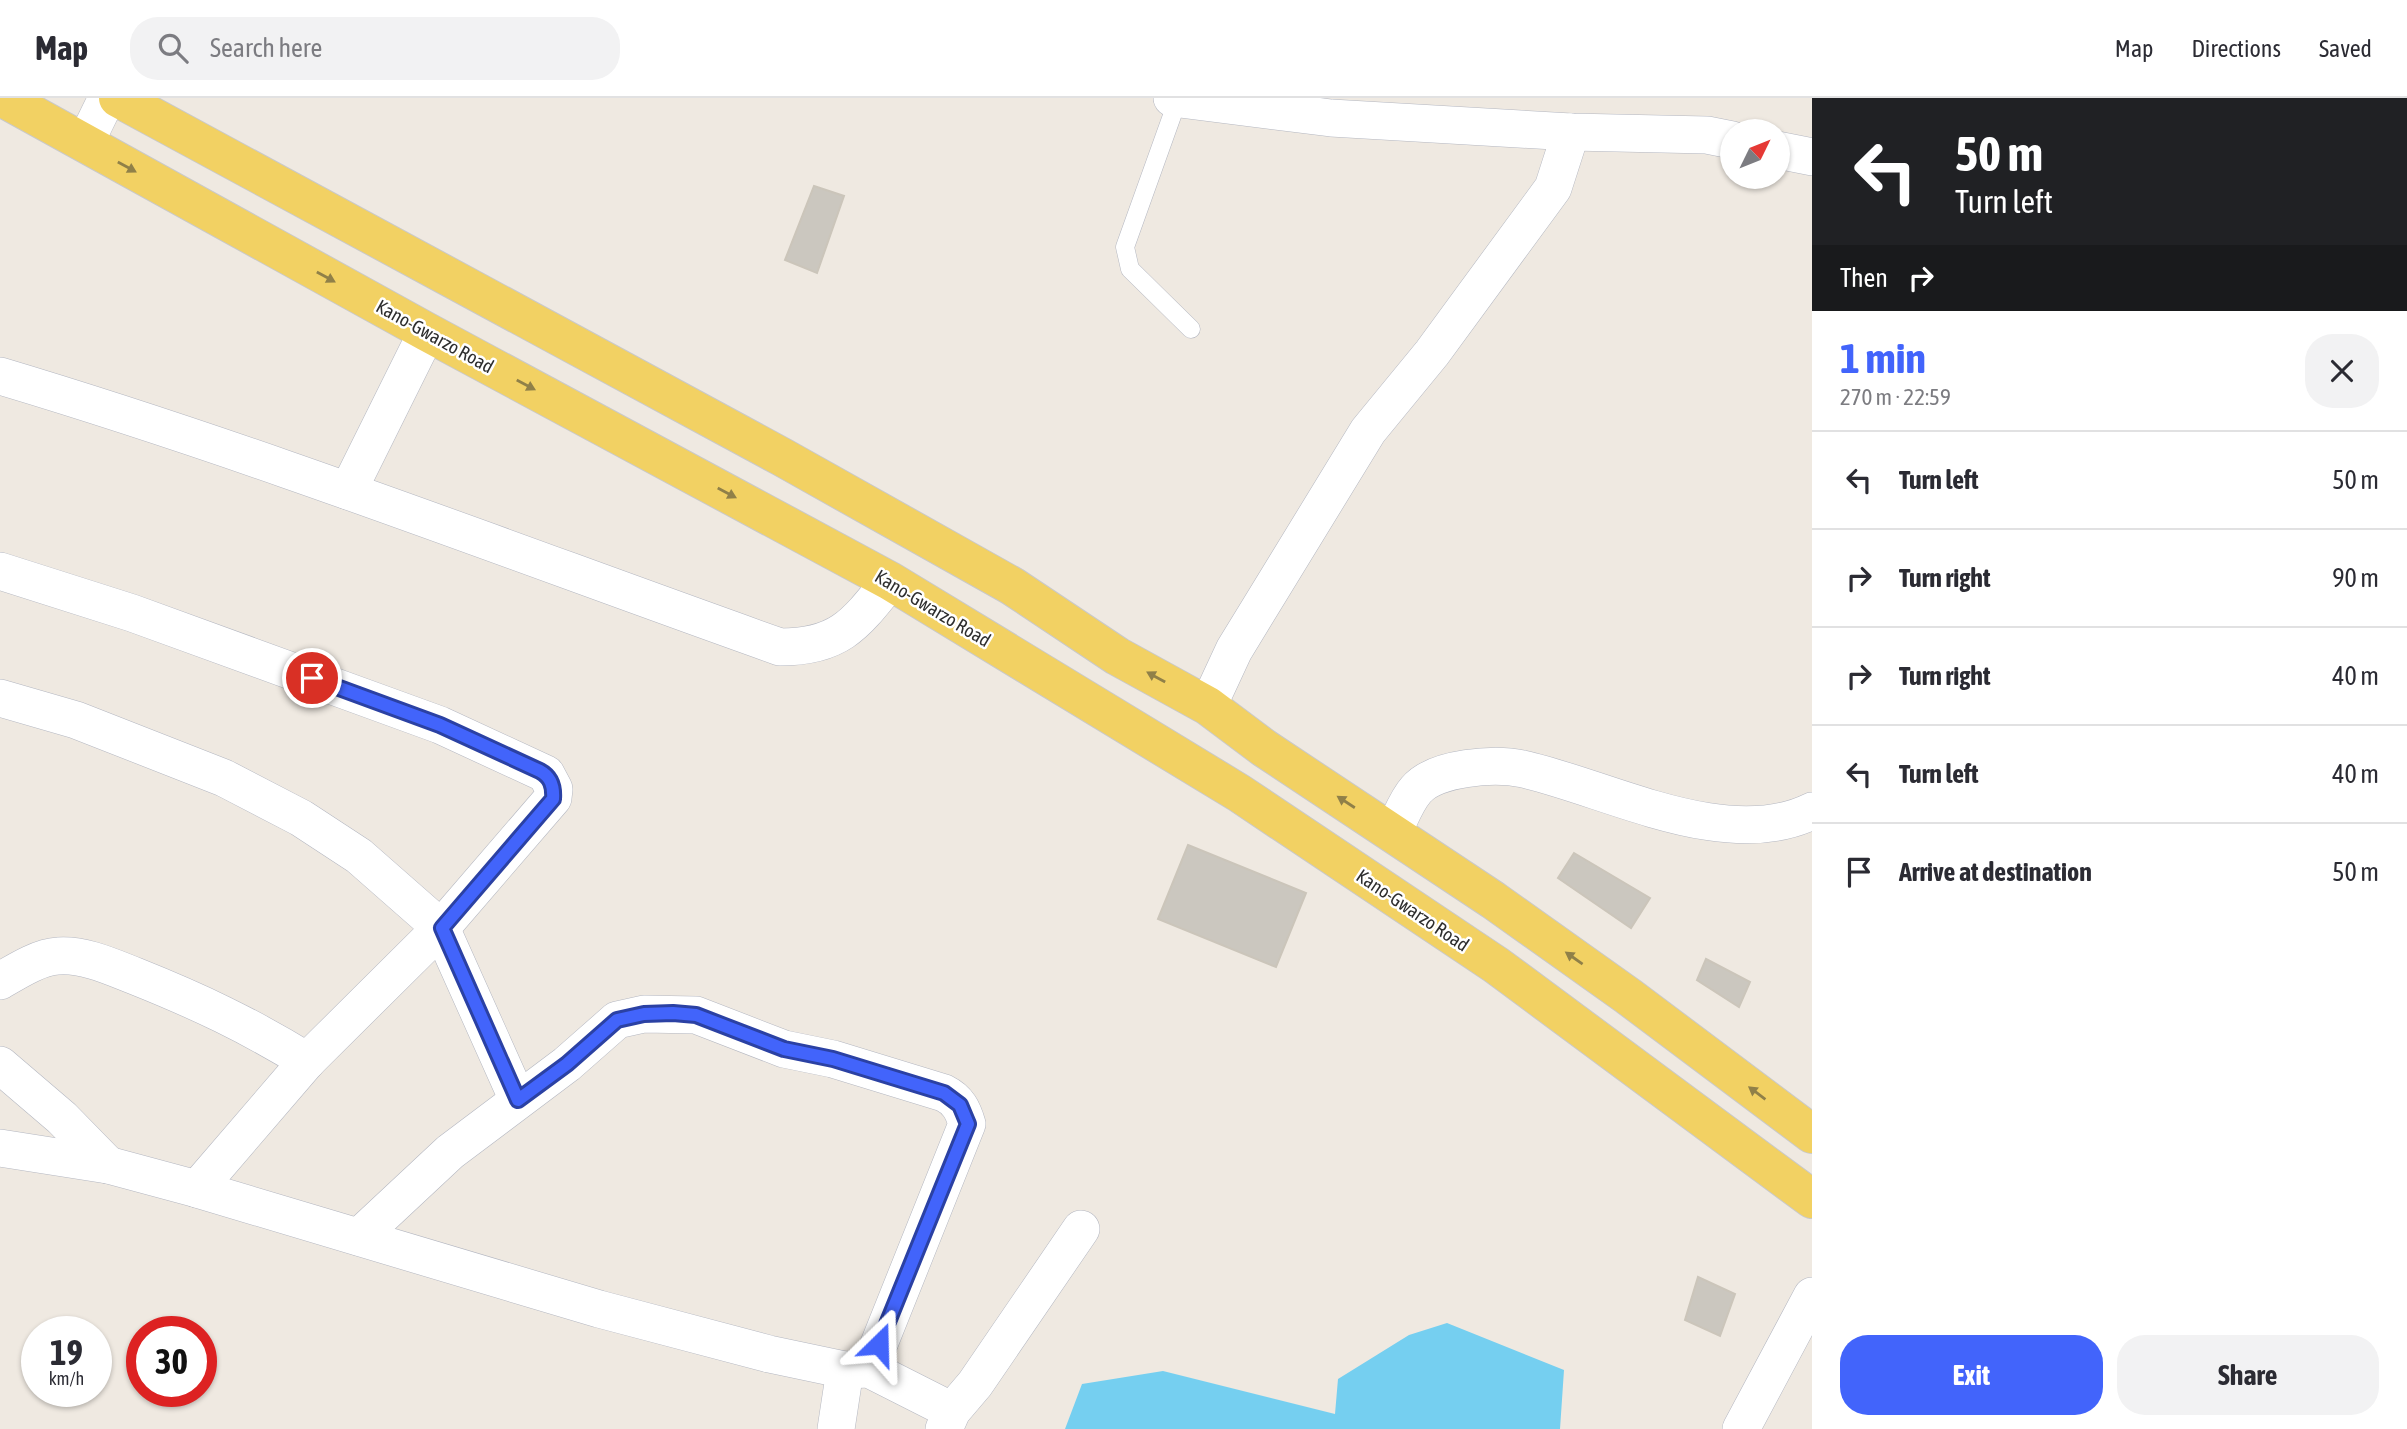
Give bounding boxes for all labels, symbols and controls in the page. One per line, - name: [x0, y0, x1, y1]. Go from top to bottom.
- search box: [130, 17, 620, 80]
- text: Map: [35, 29, 88, 67]
- icon: search: [154, 29, 192, 67]
- text: Search here: [210, 33, 322, 63]
- text: Map: [2115, 35, 2153, 62]
- text: Directions: [2191, 35, 2281, 62]
- text: Saved: [2319, 35, 2372, 62]
- north arrow: [1720, 119, 1790, 189]
- map controls: [1720, 119, 1790, 189]
- text: 50 m: [1955, 125, 2043, 181]
- icon: left: [1840, 126, 1931, 217]
- one-way arrow: [118, 161, 137, 173]
- text: Turn left: [1955, 183, 2053, 220]
- icon: right: [1902, 259, 1940, 297]
- text: Then: [1840, 263, 1888, 293]
- one-way arrow: [317, 271, 336, 283]
- street label: Kano-Gwarzo Road: [372, 295, 498, 377]
- text: 1 min: [1840, 334, 1926, 382]
- button: close: [2305, 334, 2379, 408]
- one-way arrow: [517, 379, 537, 391]
- text: 270 m · 22:59: [1840, 384, 1951, 410]
- icon: left: [1840, 461, 1878, 499]
- text: Turn left: [1899, 465, 1979, 495]
- text: 50 m: [2332, 465, 2379, 495]
- one-way arrow: [717, 487, 737, 499]
- icon: right: [1840, 559, 1878, 597]
- text: Turn right: [1899, 563, 1990, 593]
- text: 90 m: [2332, 563, 2379, 593]
- street label: Kano-Gwarzo Road: [871, 565, 995, 651]
- pin: [282, 648, 342, 708]
- icon: right: [1840, 657, 1878, 695]
- icon: arrive: [293, 659, 331, 697]
- text: Turn right: [1899, 661, 1990, 691]
- text: 40 m: [2332, 661, 2379, 691]
- one-way arrow: [1146, 671, 1166, 683]
- icon: left: [1840, 755, 1878, 793]
- text: Turn left: [1899, 759, 1979, 789]
- text: 40 m: [2332, 759, 2379, 789]
- one-way arrow: [1336, 795, 1356, 808]
- icon: arrive: [1840, 853, 1878, 891]
- text: Arrive at destination: [1899, 857, 2092, 887]
- text: 50 m: [2332, 857, 2379, 887]
- street label: Kano-Gwarzo Road: [1353, 864, 1473, 956]
- one-way arrow: [1565, 951, 1583, 965]
- one-way arrow: [1749, 1085, 1767, 1100]
- position arrow: [842, 1307, 916, 1381]
- speed limit sign: 30: [126, 1316, 217, 1407]
- text: 19: [50, 1332, 83, 1372]
- button: Exit: [1840, 1335, 2103, 1415]
- button: Share: [2117, 1335, 2379, 1415]
- text: km/h: [49, 1368, 84, 1389]

